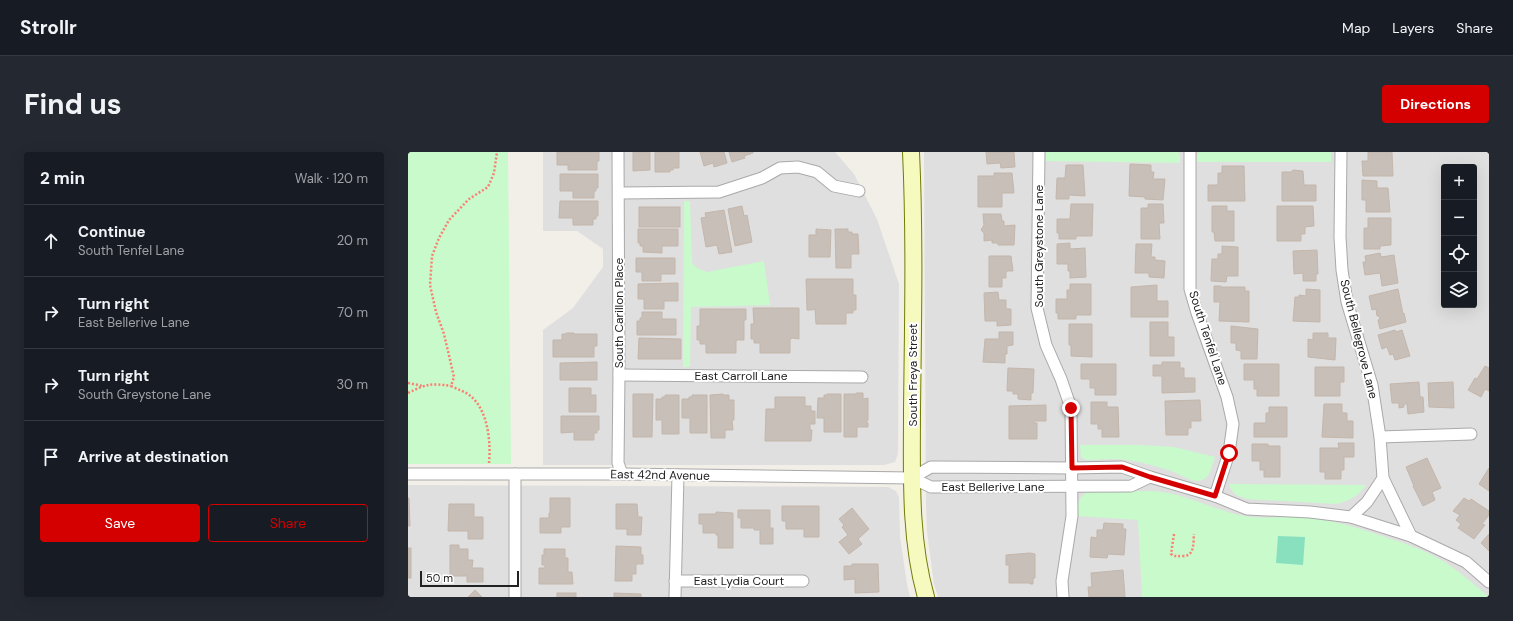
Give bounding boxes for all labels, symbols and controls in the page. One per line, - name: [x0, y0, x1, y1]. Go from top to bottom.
- text: Strollr: [20, 15, 77, 40]
- text: Map: [1342, 19, 1370, 37]
- text: Layers: [1392, 19, 1434, 37]
- text: Share: [1456, 19, 1493, 37]
- button: Directions: [1382, 85, 1489, 123]
- text: Find us: [24, 86, 122, 123]
- map controls: [1441, 164, 1477, 308]
- button: +: [1441, 164, 1477, 200]
- text: 2 min: [40, 167, 85, 189]
- text: Walk · 120 m: [295, 170, 368, 187]
- street label: South Greystone Lane: [1031, 184, 1047, 307]
- button: −: [1441, 200, 1477, 236]
- text: Continue: [78, 222, 146, 242]
- icon: ahead: [40, 230, 62, 252]
- text: 20 m: [337, 232, 368, 249]
- button: locate: [1441, 236, 1477, 272]
- text: South Tenfel Lane: [78, 242, 184, 259]
- street label: South Carillon Place: [611, 258, 627, 368]
- button: layers: [1441, 272, 1477, 308]
- street label: South Bellegrove Lane: [1336, 278, 1382, 400]
- street label: South Tenfel Lane: [1185, 289, 1231, 387]
- text: Turn right: [78, 294, 149, 314]
- icon: right: [40, 302, 62, 324]
- text: 70 m: [337, 304, 368, 321]
- text: East Bellerive Lane: [78, 314, 190, 331]
- street label: South Freya Street: [905, 323, 921, 427]
- text: Turn right: [78, 366, 149, 386]
- street label: East Carroll Lane: [695, 368, 788, 384]
- icon: right: [40, 374, 62, 396]
- text: 30 m: [336, 376, 368, 393]
- text: South Greystone Lane: [78, 386, 211, 403]
- route end: [1062, 399, 1080, 417]
- route start: [1220, 444, 1238, 462]
- icon: arrive: [40, 446, 62, 468]
- text: Arrive at destination: [78, 447, 229, 467]
- street label: East 42nd Avenue: [610, 466, 710, 484]
- street label: East Bellerive Lane: [941, 479, 1045, 495]
- button: Save: [40, 504, 200, 542]
- button: Share: [208, 504, 368, 542]
- scale bar: [420, 569, 519, 588]
- text: 50 m: [426, 571, 453, 585]
- street label: East Lydia Court: [694, 573, 785, 589]

